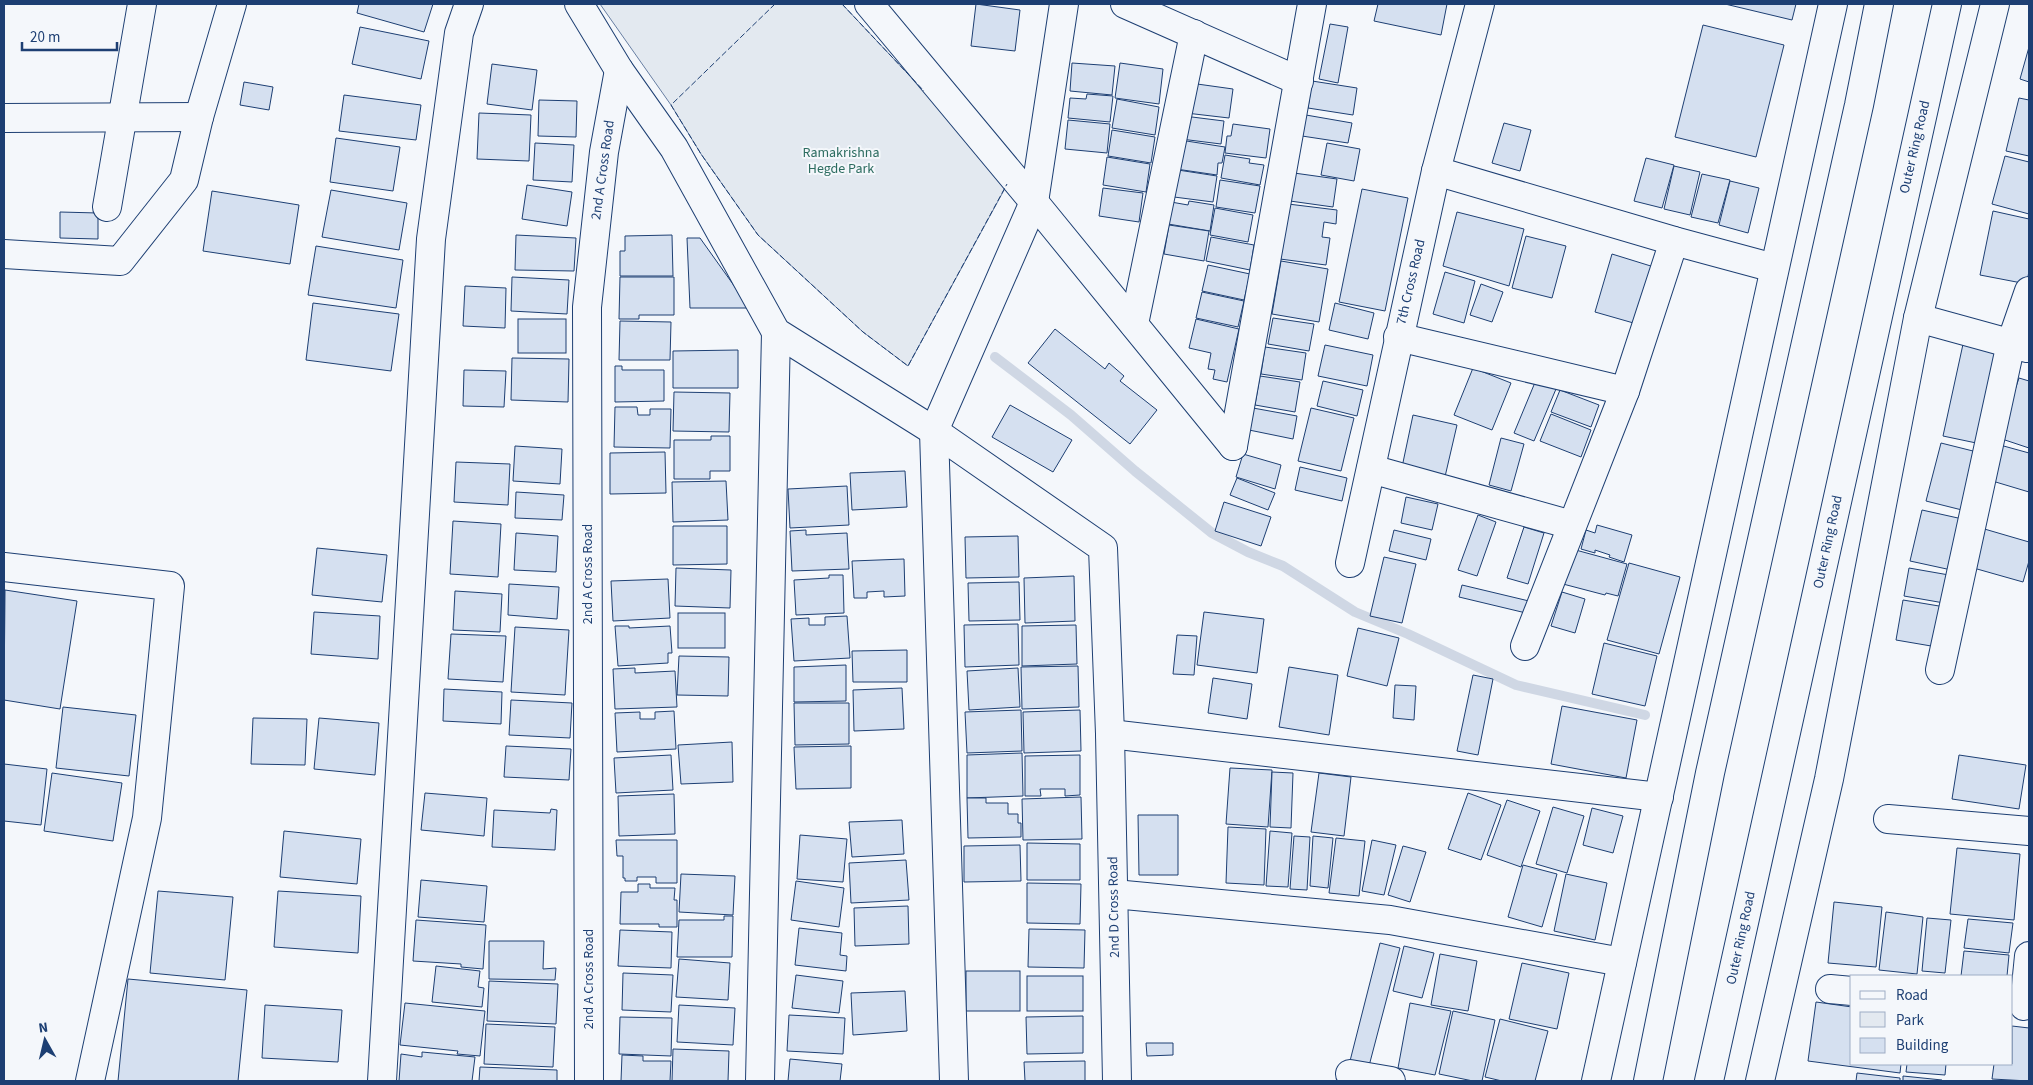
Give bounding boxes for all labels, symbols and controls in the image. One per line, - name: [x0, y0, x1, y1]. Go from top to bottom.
- scale bar: [22, 20, 118, 52]
- text: 20 m: [30, 27, 60, 48]
- street label: Outer Ring Road: [1895, 98, 1935, 196]
- street label: 2nd A Cross Road: [586, 119, 620, 221]
- park label: Ramakrishna Hegde Park: [802, 143, 880, 179]
- street label: 7th Cross Road: [1391, 237, 1431, 327]
- street label: Outer Ring Road: [1808, 493, 1848, 591]
- street label: 2nd A Cross Road: [578, 524, 598, 624]
- street label: 2nd D Cross Road: [1103, 856, 1125, 958]
- street label: Outer Ring Road: [1721, 889, 1761, 987]
- street label: 2nd A Cross Road: [579, 929, 599, 1029]
- legend: [1850, 975, 2013, 1065]
- text: Road: [1896, 985, 1928, 1006]
- text: Park: [1896, 1010, 1925, 1031]
- north arrow: [20, 1015, 70, 1065]
- text: N: [37, 1018, 49, 1039]
- text: Building: [1896, 1035, 1949, 1056]

